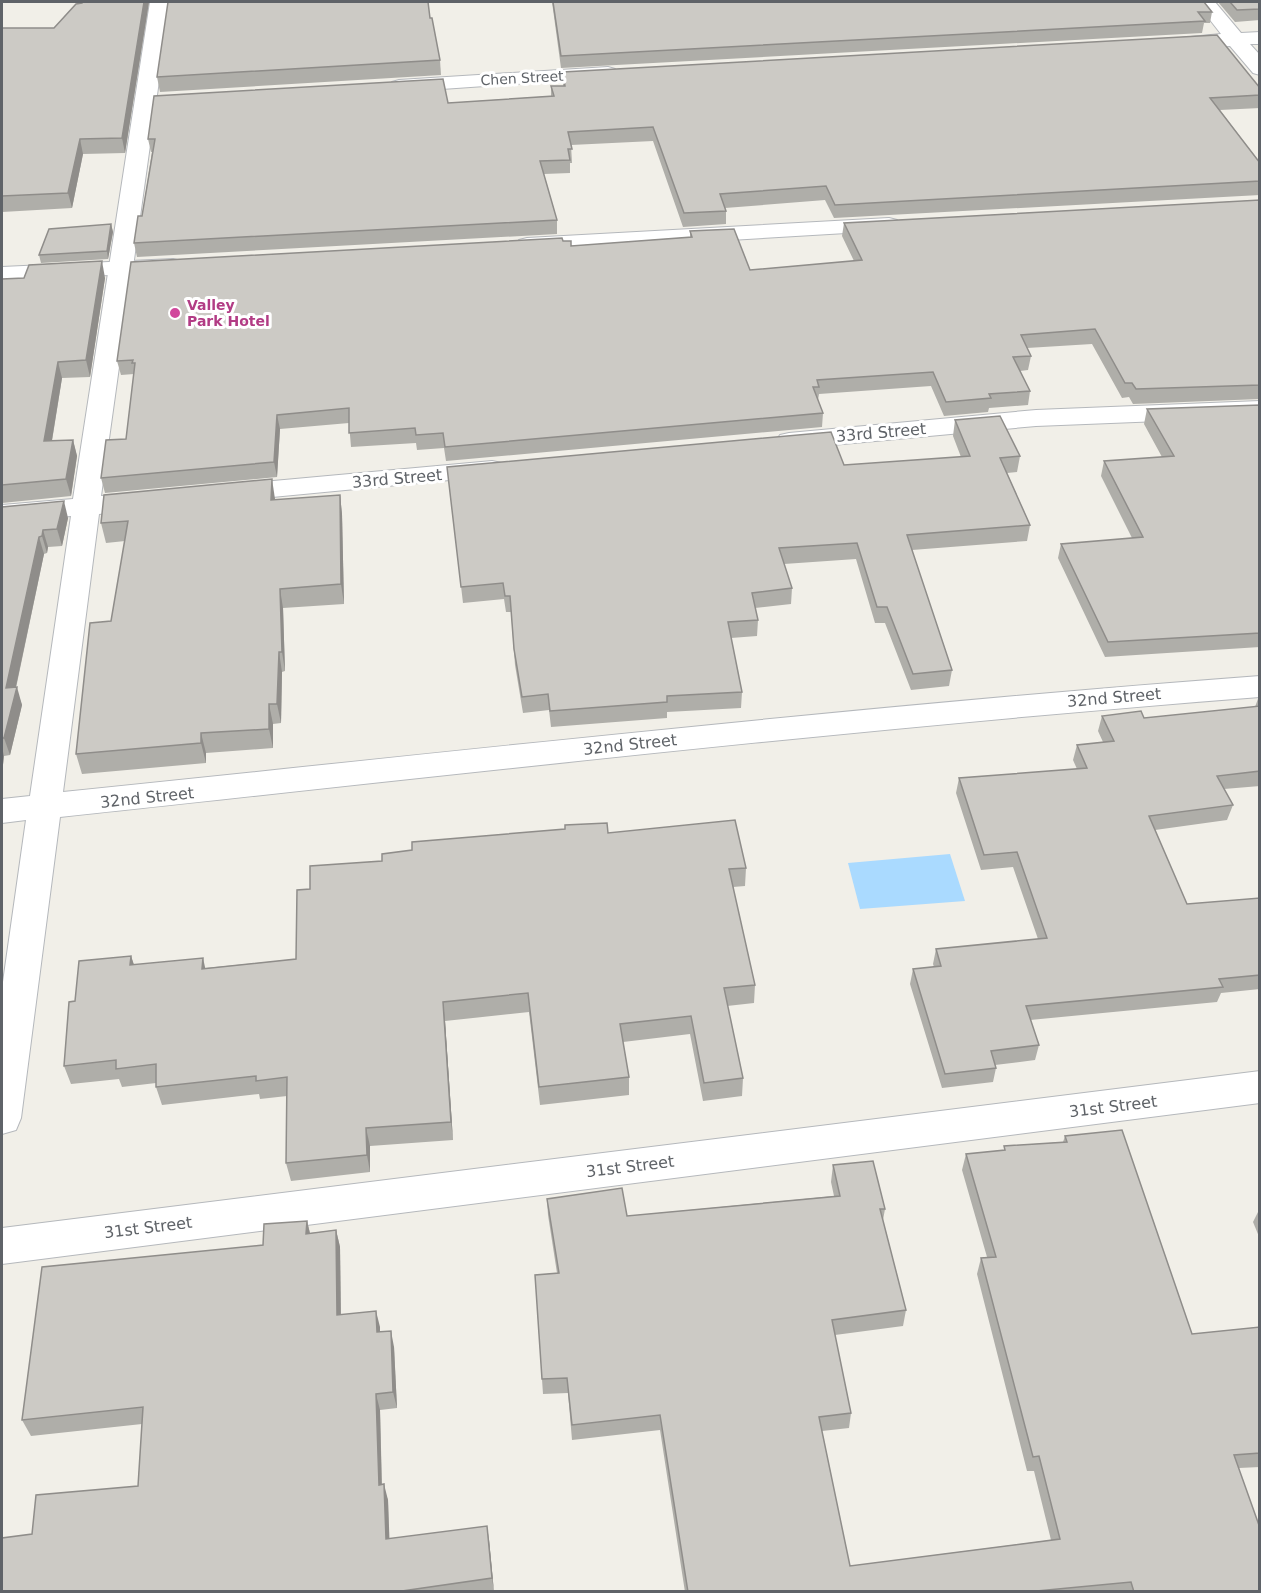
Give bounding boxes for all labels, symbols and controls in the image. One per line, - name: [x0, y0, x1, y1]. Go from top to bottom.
- street label: Chen Street: [480, 68, 564, 88]
- place label: Valley Park Hotel: [187, 297, 270, 329]
- marker: Valley Park Hotel: [168, 306, 182, 320]
- street label: 33rd Street: [835, 419, 927, 446]
- street label: 33rd Street: [351, 465, 443, 492]
- street label: 32nd Street: [1066, 684, 1162, 711]
- street label: 32nd Street: [582, 730, 678, 759]
- street label: 32nd Street: [99, 783, 195, 812]
- street label: 31st Street: [1068, 1092, 1158, 1121]
- street label: 31st Street: [585, 1152, 675, 1181]
- street label: 31st Street: [103, 1213, 193, 1242]

